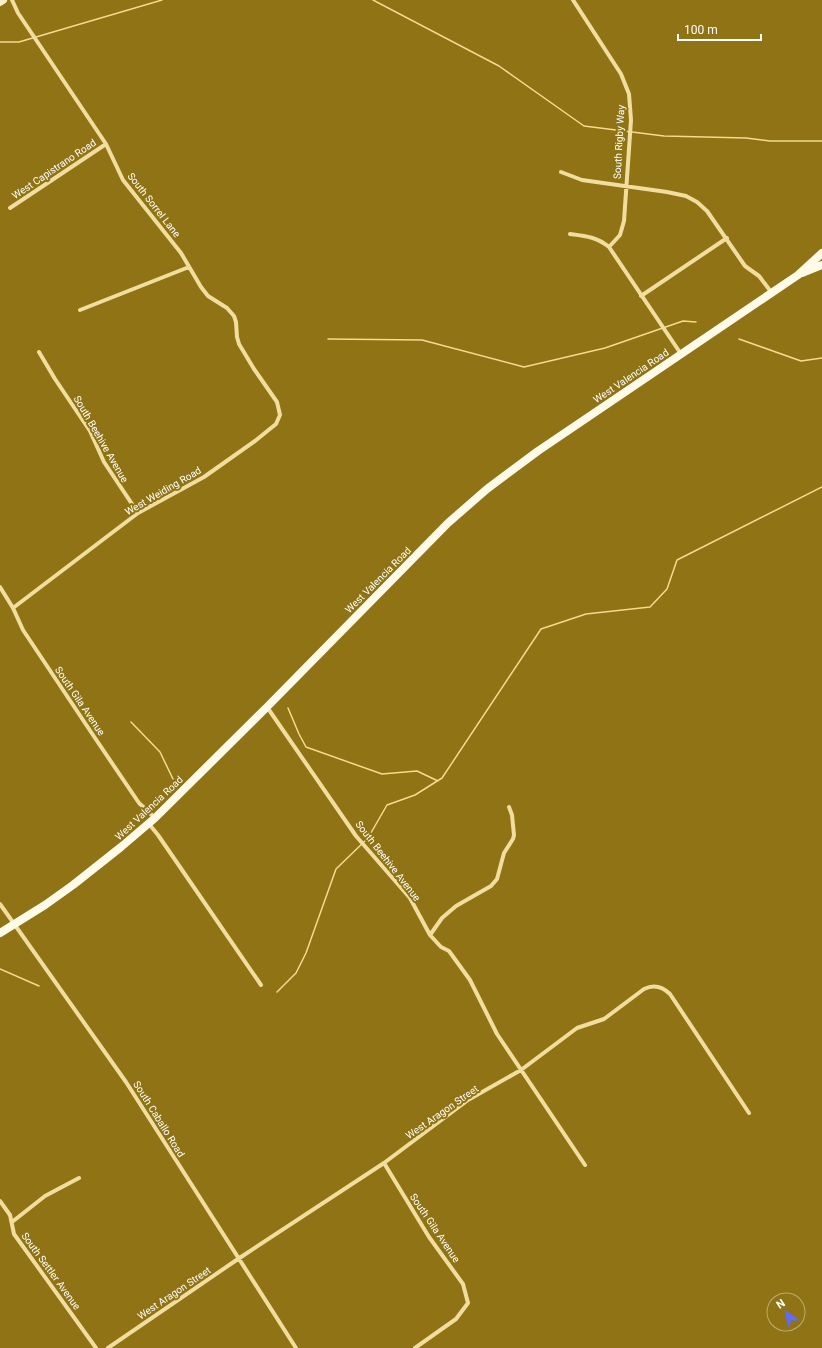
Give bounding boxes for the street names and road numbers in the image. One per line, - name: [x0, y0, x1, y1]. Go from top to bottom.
- street label: South Rigby Way: [612, 104, 626, 179]
- street label: West Capistrano Road: [10, 137, 98, 201]
- street label: South Sorrel Lane: [125, 171, 183, 239]
- street label: West Valencia Road: [591, 347, 671, 405]
- street label: South Beehive Avenue: [72, 394, 130, 484]
- street label: West Weiding Road: [123, 465, 203, 517]
- street label: West Valencia Road: [343, 545, 413, 615]
- street label: South Gila Avenue: [53, 664, 107, 738]
- street label: West Valencia Road: [113, 774, 185, 842]
- street label: South Beehive Avenue: [353, 819, 423, 903]
- street label: South Caballo Road: [131, 1079, 187, 1159]
- street label: West Aragon Street: [404, 1083, 480, 1141]
- street label: South Gila Avenue: [408, 1191, 462, 1265]
- street label: South Settler Avenue: [19, 1230, 83, 1312]
- street label: West Aragon Street: [135, 1264, 213, 1322]

